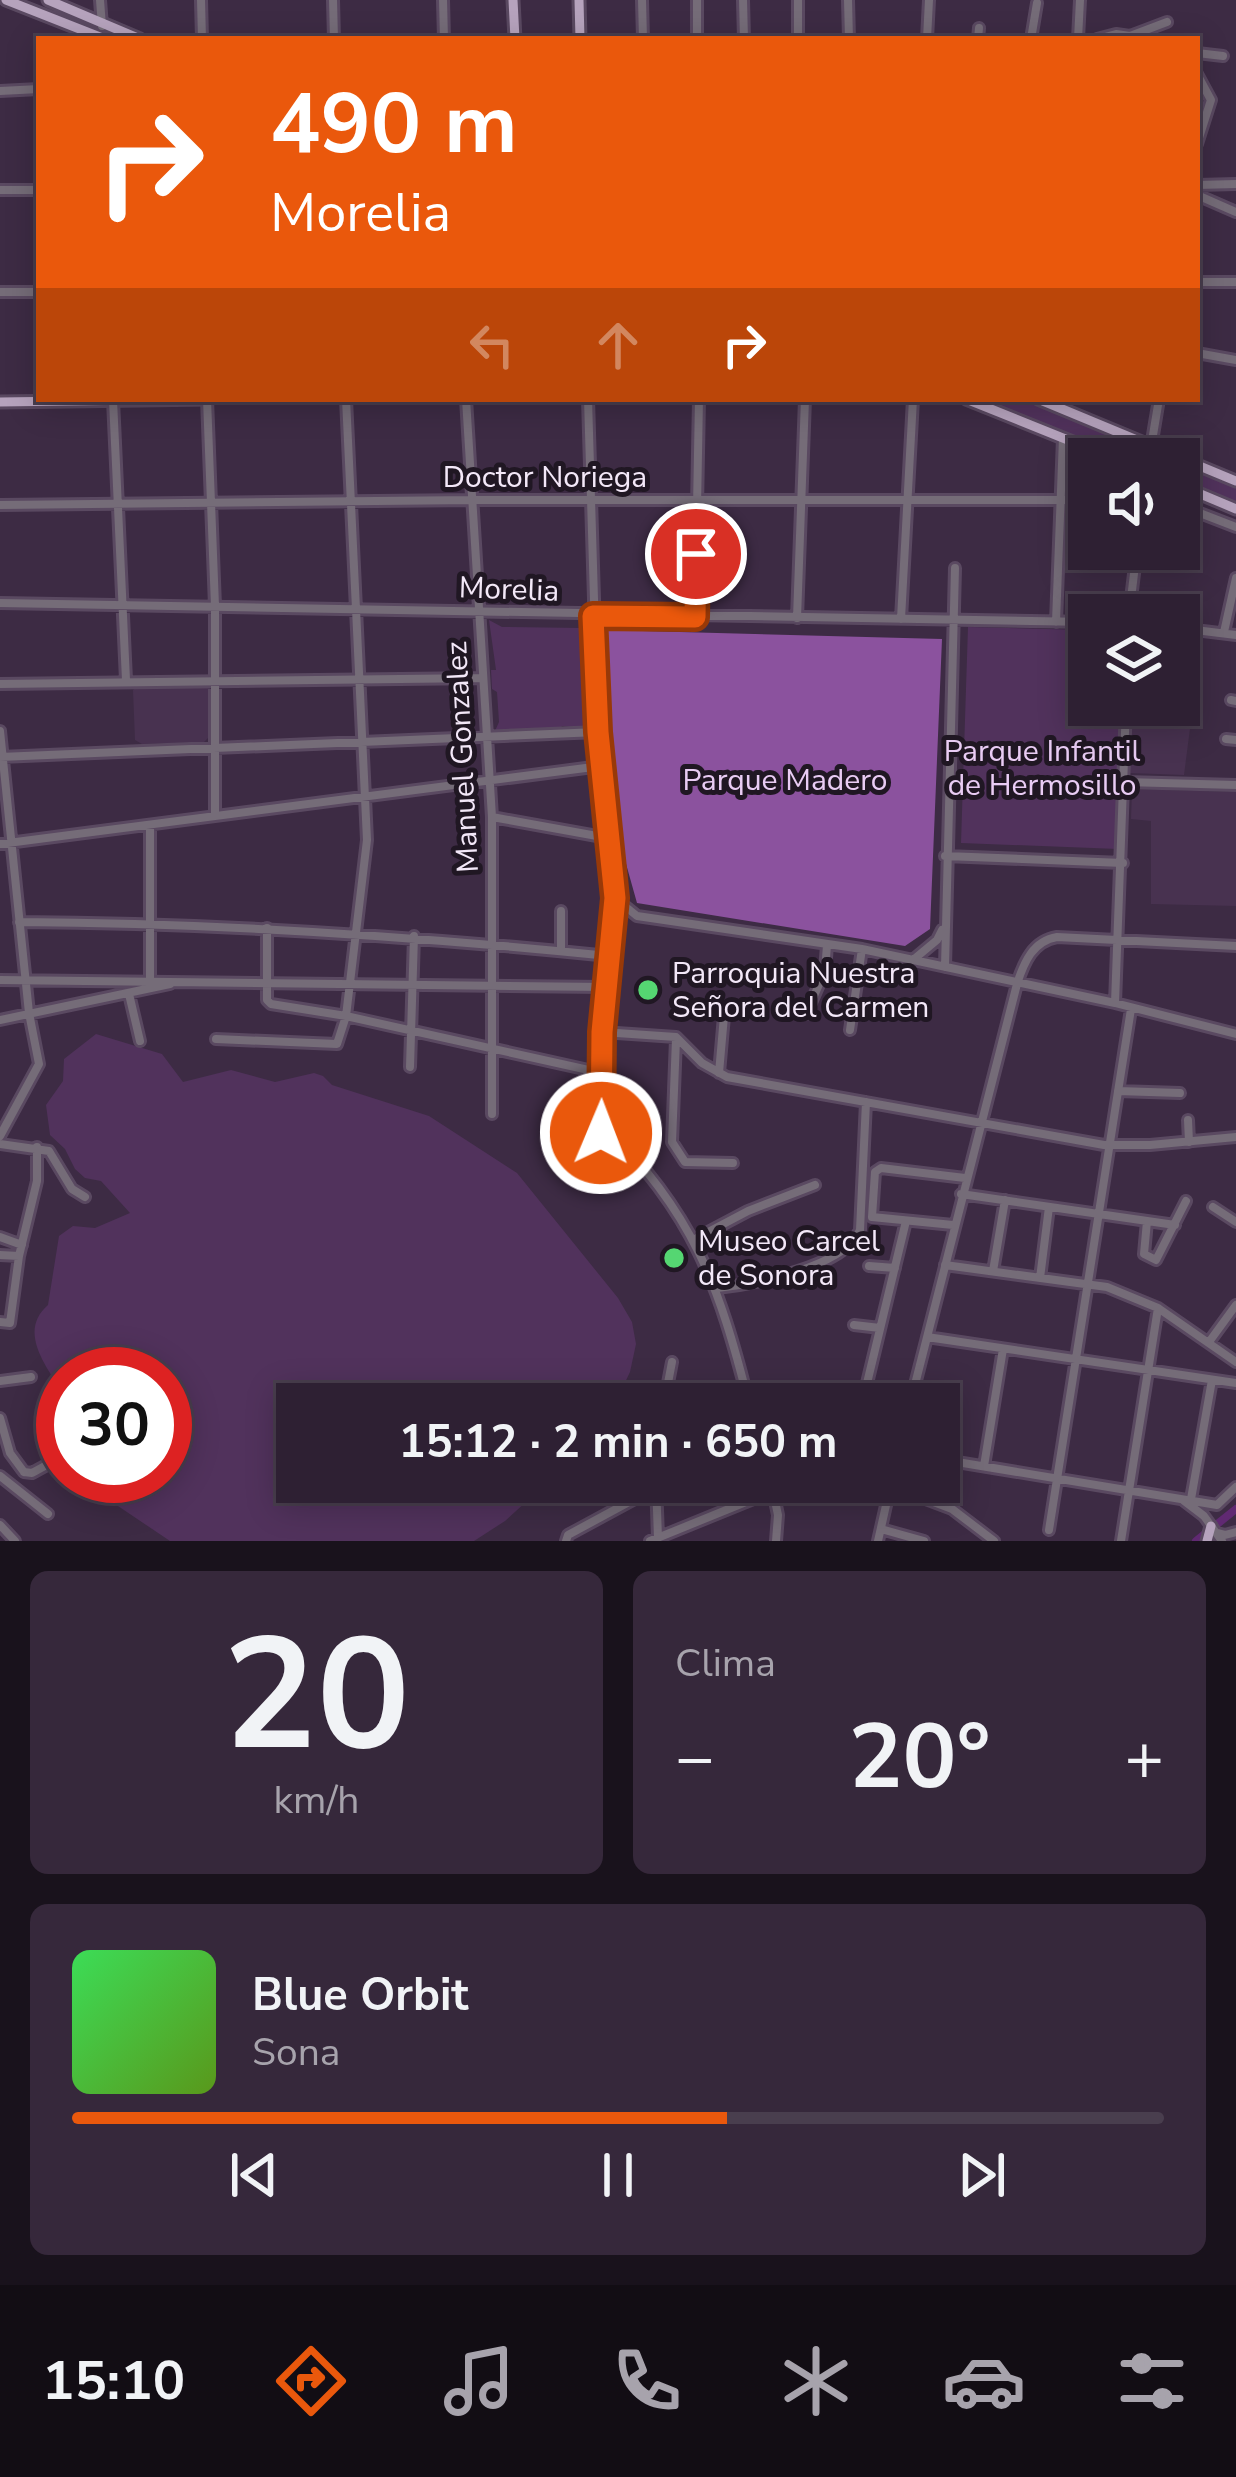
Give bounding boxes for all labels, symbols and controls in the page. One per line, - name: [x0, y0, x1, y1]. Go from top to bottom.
- text: 490 m: [270, 67, 518, 182]
- icon: right: [72, 84, 228, 240]
- text: Morelia: [270, 176, 451, 250]
- icon: left: [459, 312, 525, 378]
- icon: ahead: [585, 312, 651, 378]
- icon: right: [711, 312, 777, 378]
- map controls: [1068, 438, 1200, 726]
- button: sound: [1068, 438, 1200, 570]
- street label: Doctor Noriega: [443, 457, 647, 498]
- pin: [645, 503, 747, 605]
- icon: arrive: [663, 521, 729, 587]
- street label: Morelia: [458, 567, 560, 612]
- button: layers: [1068, 594, 1200, 726]
- street label: Manuel Gonzalez: [436, 640, 489, 874]
- park label: Parque Infantil de Hermosillo: [944, 731, 1140, 806]
- park label: Parque Madero: [683, 760, 887, 801]
- place label: Parroquia Nuestra Señora del Carmen: [672, 953, 929, 1028]
- marker: Parroquia Nuestra Señora del Carmen: [635, 977, 661, 1003]
- position arrow: [538, 1070, 664, 1196]
- place label: Museo Carcel de Sonora: [698, 1221, 880, 1296]
- marker: Museo Carcel de Sonora: [661, 1245, 687, 1271]
- speed limit sign: 30: [36, 1347, 192, 1503]
- text: 15:12 · 2 min · 650 m: [398, 1412, 838, 1473]
- text: 20: [223, 1589, 410, 1802]
- text: Clima: [675, 1637, 776, 1690]
- text: 20°: [848, 1696, 991, 1819]
- text: −: [675, 1713, 715, 1803]
- text: +: [1124, 1713, 1164, 1803]
- text: km/h: [274, 1774, 359, 1827]
- text: Blue Orbit: [252, 1965, 469, 2026]
- text: Sona: [252, 2026, 341, 2079]
- icon: previous: [221, 2142, 287, 2208]
- icon: pause: [585, 2142, 651, 2208]
- icon: next: [949, 2142, 1015, 2208]
- icon: directions: [269, 2339, 353, 2423]
- icon: music: [437, 2339, 521, 2423]
- icon: phone: [605, 2339, 689, 2423]
- icon: climate: [774, 2339, 858, 2423]
- icon: car: [942, 2339, 1026, 2423]
- icon: filters: [1110, 2339, 1194, 2423]
- text: 15:10: [42, 2344, 185, 2418]

